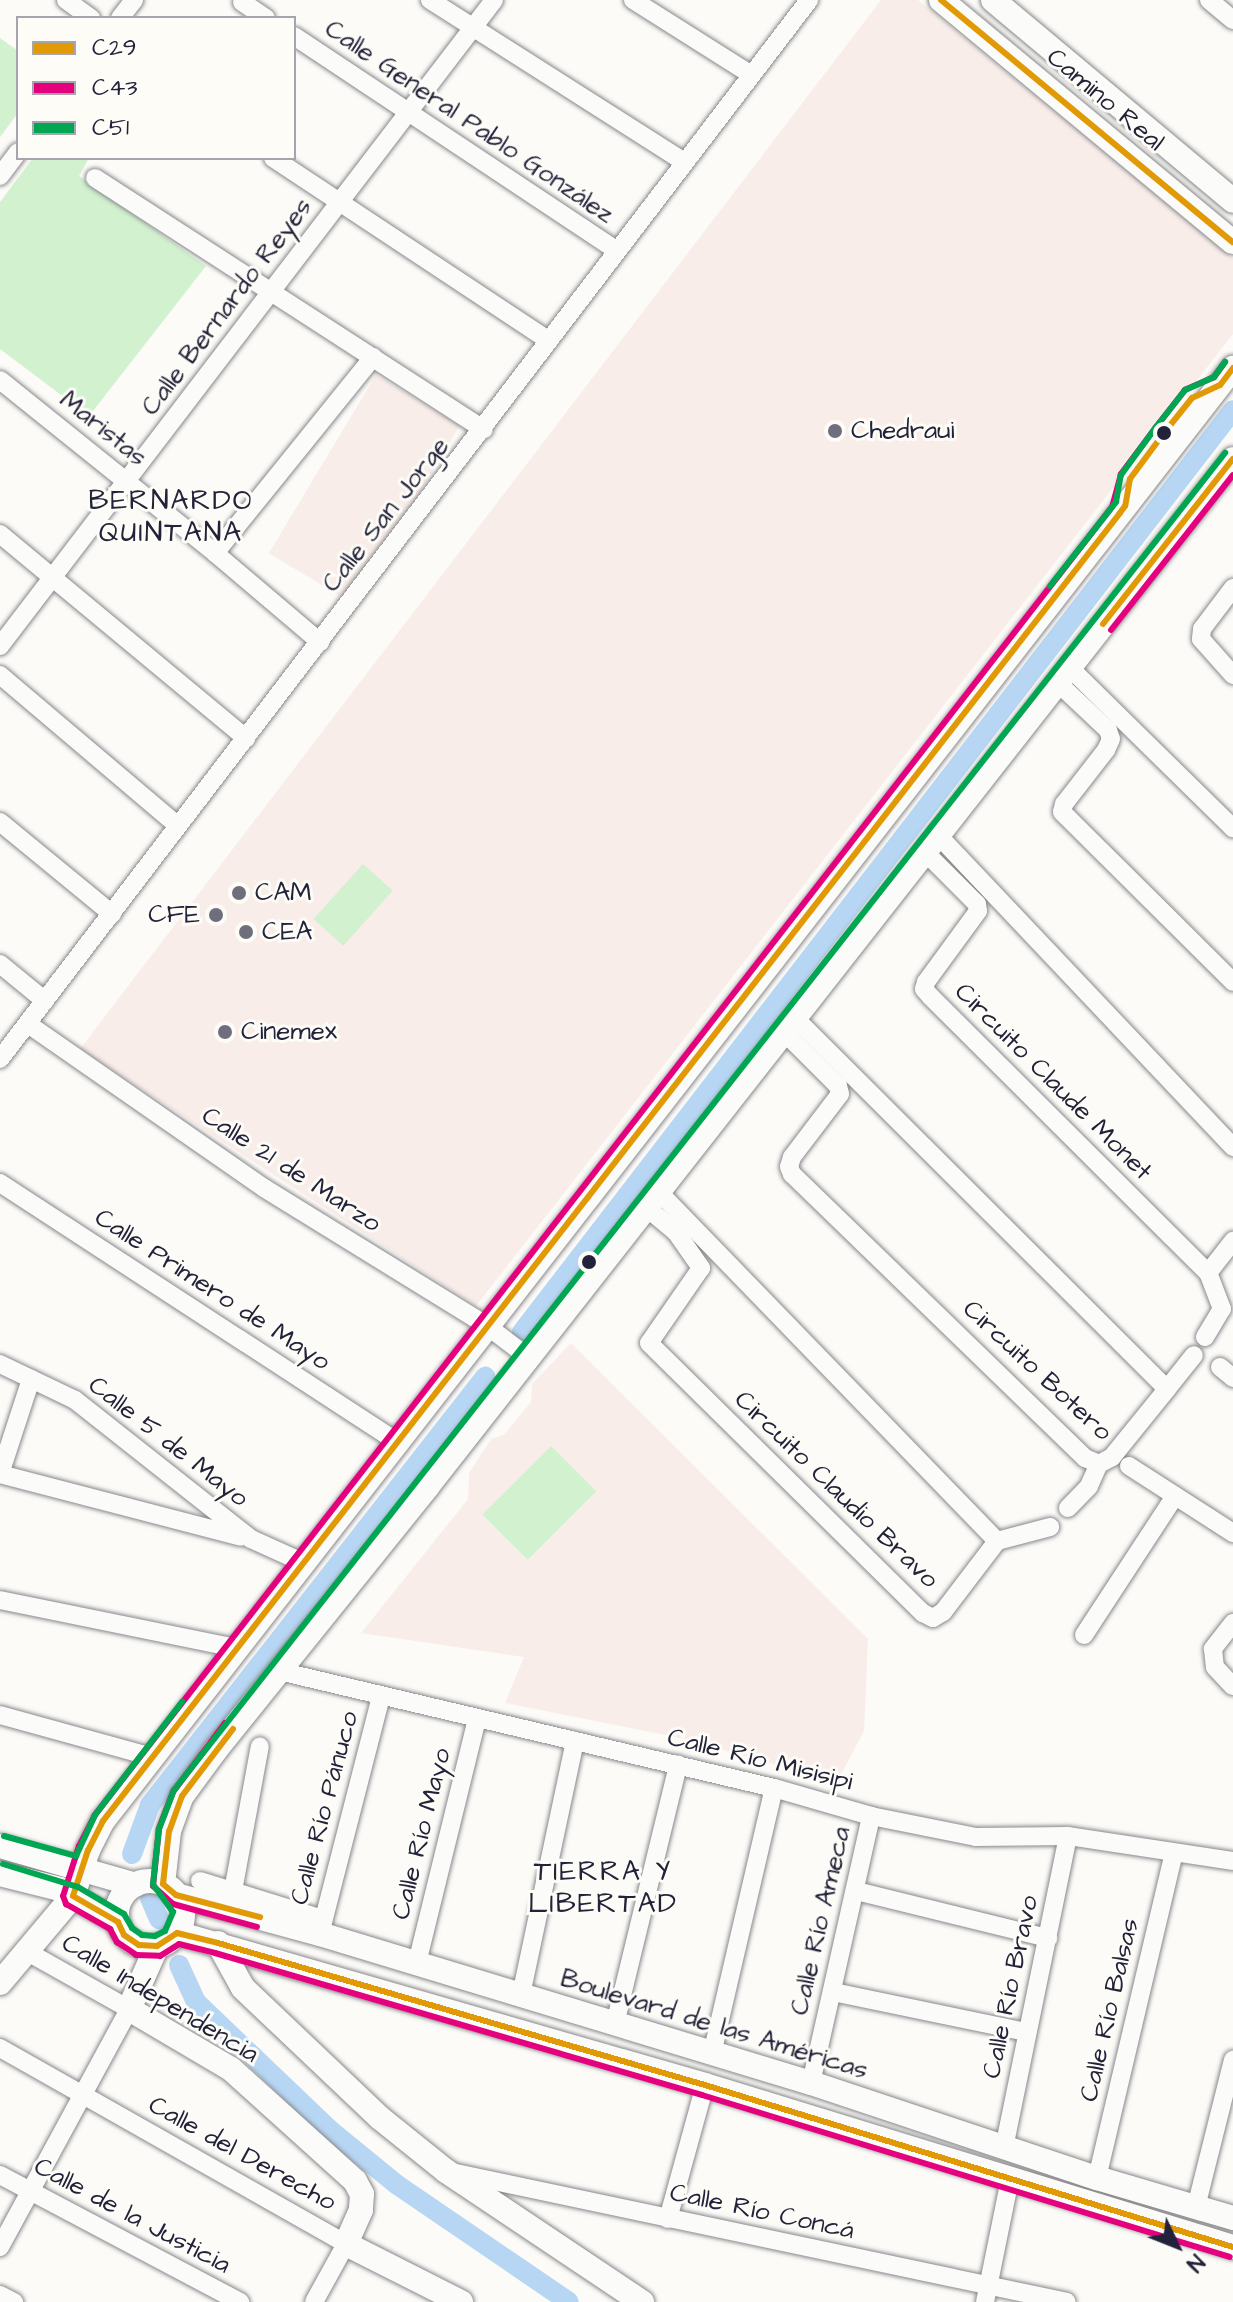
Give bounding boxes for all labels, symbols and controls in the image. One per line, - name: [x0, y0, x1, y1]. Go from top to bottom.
- street label: Calle General Pablo González: [319, 14, 619, 230]
- legend: [16, 16, 296, 160]
- text: C29: [92, 31, 136, 65]
- street label: Camino Real: [1040, 42, 1170, 158]
- text: C43: [92, 71, 138, 105]
- text: C51: [92, 111, 129, 145]
- street label: Calle Bernardo Reyes: [135, 192, 319, 422]
- street label: Maristas: [53, 385, 153, 473]
- place label: Chedraui: [851, 415, 954, 447]
- marker: Chedraui: [826, 422, 844, 440]
- unlabelled marker: [1156, 425, 1172, 441]
- street label: Calle San Jorge: [316, 431, 456, 599]
- district label: BERNARDO QUINTANA: [89, 484, 253, 550]
- place label: CAM: [255, 877, 312, 909]
- marker: CAM: [230, 884, 248, 902]
- place label: CFE: [148, 899, 200, 931]
- marker: CFE: [207, 906, 225, 924]
- place label: CEA: [262, 916, 312, 948]
- marker: CEA: [237, 923, 255, 941]
- street label: Circuito Claude Monet: [948, 977, 1158, 1187]
- place label: Cinemex: [241, 1016, 337, 1048]
- marker: Cinemex: [216, 1023, 234, 1041]
- street label: Calle 21 de Marzo: [196, 1100, 386, 1240]
- street label: Calle Primero de Mayo: [88, 1202, 336, 1378]
- unlabelled marker: [581, 1254, 597, 1270]
- street label: Circuito Botero: [956, 1294, 1118, 1448]
- street label: Calle 5 de Mayo: [82, 1370, 254, 1514]
- street label: Circuito Claudio Bravo: [728, 1385, 944, 1595]
- street label: Calle Río Pánuco: [284, 1708, 366, 1908]
- street label: Calle Río Misisipi: [664, 1722, 856, 1798]
- street label: Calle Río Mayo: [386, 1745, 458, 1923]
- street label: Calle Río Ameca: [784, 1824, 858, 2018]
- district label: TIERRA Y LIBERTAD: [528, 1855, 678, 1921]
- street label: Calle Río Bravo: [976, 1893, 1046, 2081]
- street label: Calle Río Balsas: [1074, 1915, 1146, 2105]
- street label: Calle Independencia: [56, 1928, 264, 2070]
- street label: Boulevard de las Américas: [557, 1963, 871, 2087]
- street label: Calle del Derecho: [143, 2090, 341, 2218]
- street label: Calle de la Justicia: [28, 2151, 236, 2281]
- street label: Calle Río Concá: [667, 2177, 857, 2247]
- north arrow: [1137, 2206, 1217, 2286]
- text: N: [1179, 2247, 1211, 2278]

